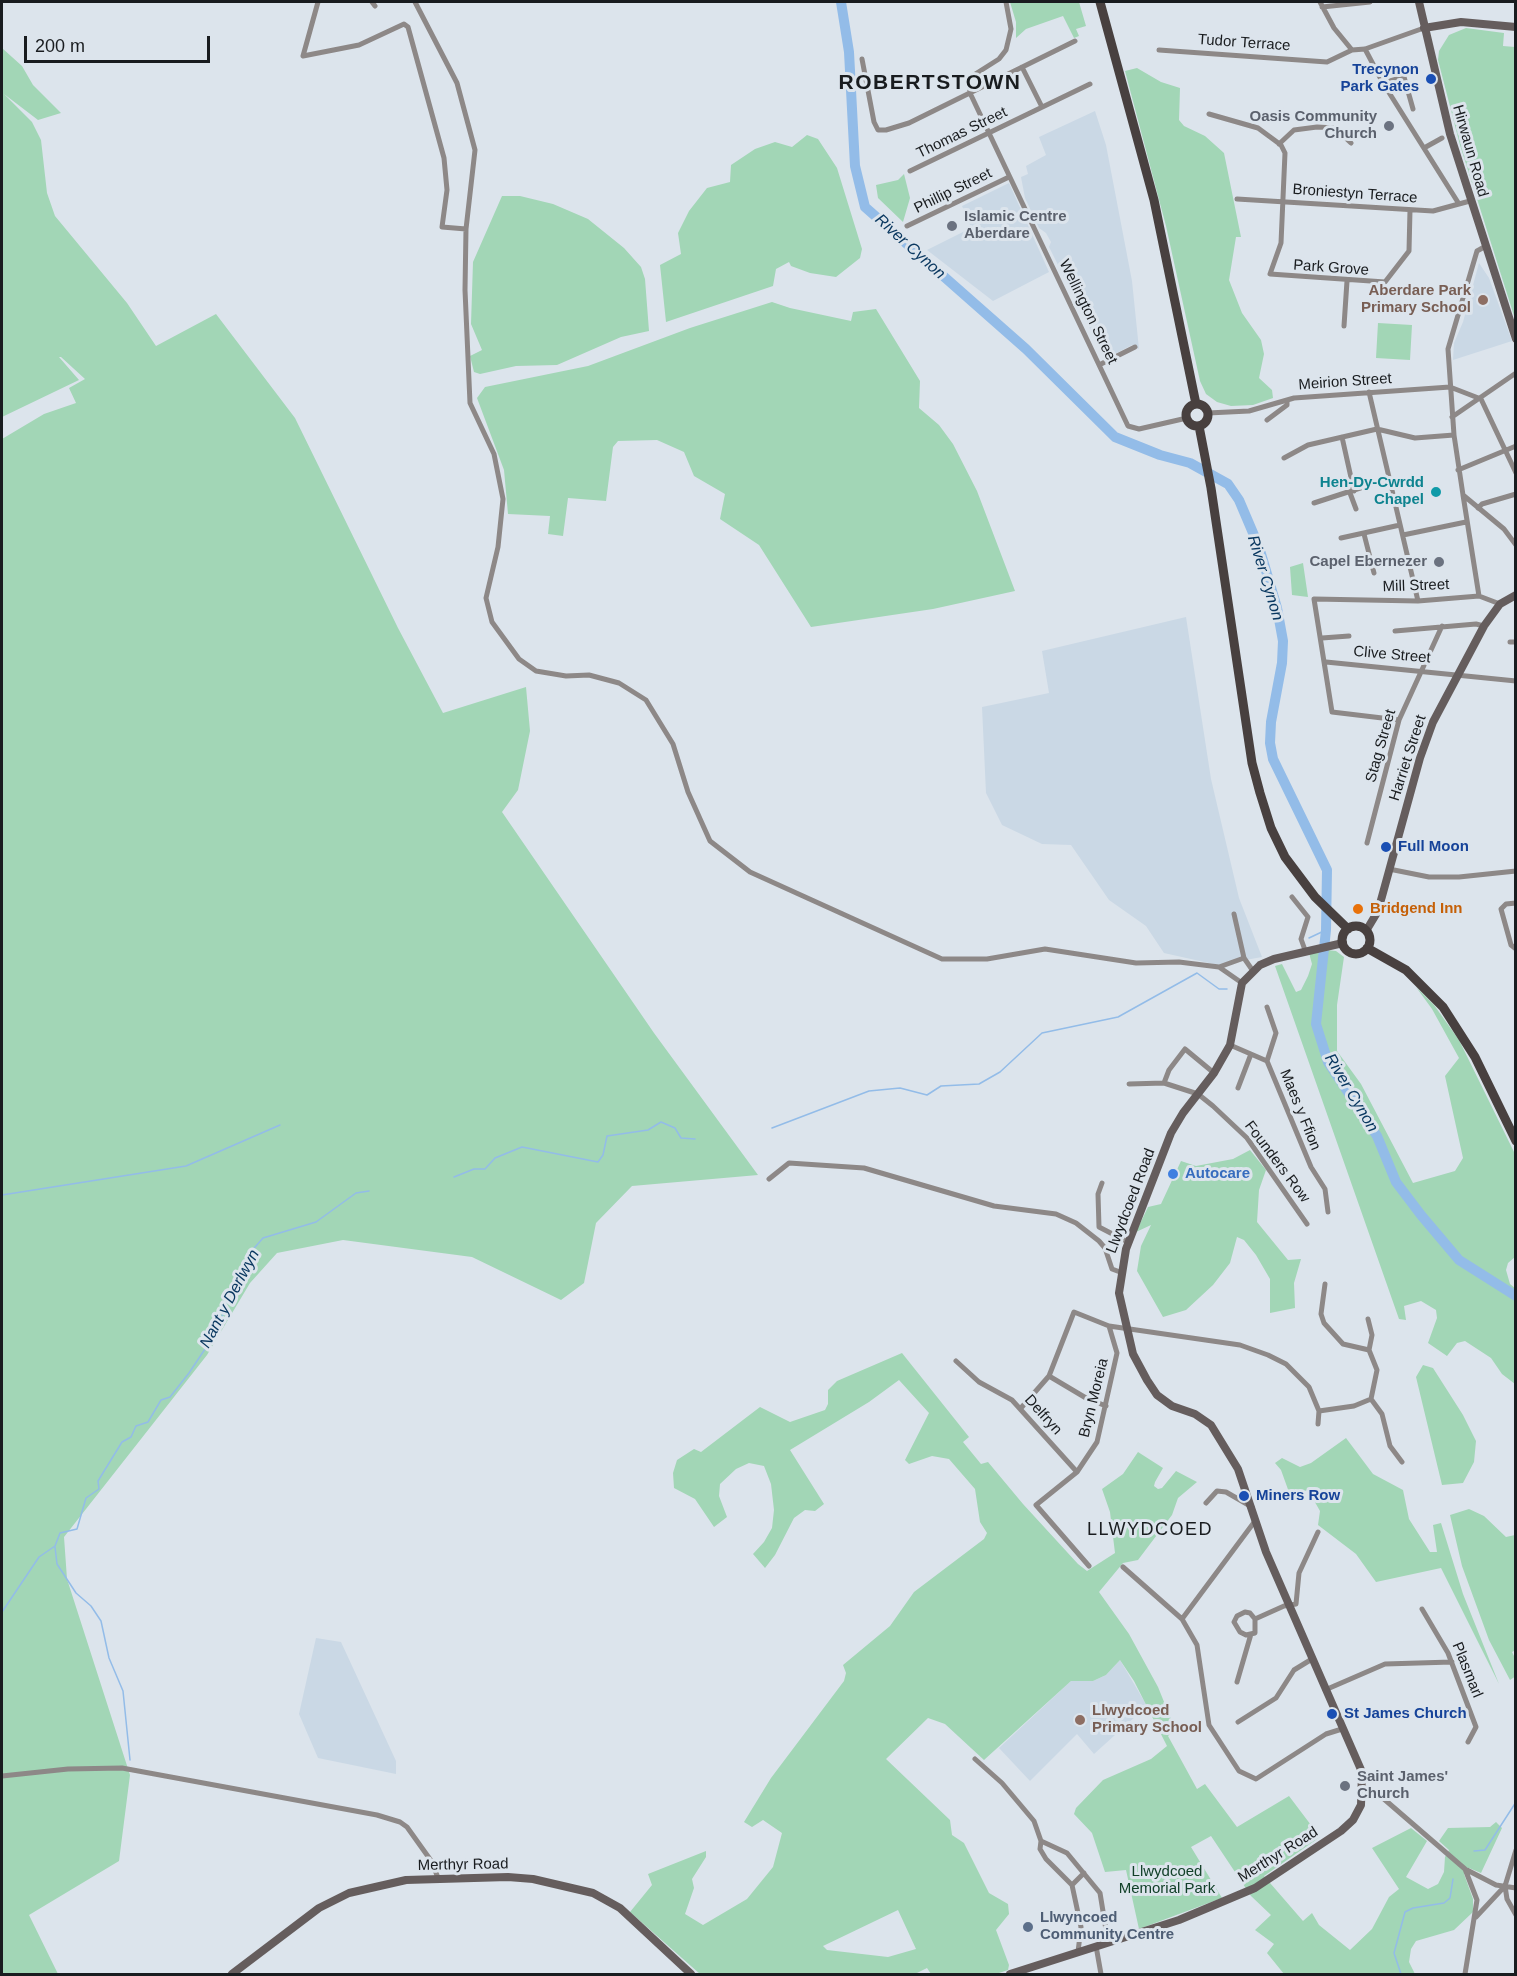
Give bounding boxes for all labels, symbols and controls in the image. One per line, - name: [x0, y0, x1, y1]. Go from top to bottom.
- scale bar: [27, 24, 213, 62]
- street label: Tudor Terrace: [1197, 31, 1291, 55]
- text: 200 m: [35, 36, 85, 56]
- place label: Trecynon Park Gates: [1341, 61, 1419, 96]
- district label: ROBERTSTOWN: [839, 70, 1021, 96]
- marker: Trecynon Park Gates: [1424, 72, 1438, 86]
- street label: Thomas Street: [914, 103, 1010, 163]
- street label: Hirwaun Road: [1448, 103, 1492, 199]
- place label: Oasis Community Church: [1249, 108, 1377, 143]
- marker: Oasis Community Church: [1382, 119, 1396, 133]
- street label: Phillip Street: [911, 164, 995, 218]
- street label: Broniestyn Terrace: [1292, 181, 1418, 207]
- place label: Islamic Centre Aberdare: [964, 208, 1067, 243]
- water label: River Cynon: [871, 210, 949, 284]
- marker: Islamic Centre Aberdare: [945, 219, 959, 233]
- street label: Park Grove: [1293, 256, 1369, 280]
- street label: Wellington Street: [1055, 257, 1121, 367]
- place label: Aberdare Park Primary School: [1361, 282, 1471, 317]
- marker: Aberdare Park Primary School: [1476, 293, 1490, 307]
- street label: Meirion Street: [1298, 370, 1392, 394]
- place label: Hen-Dy-Cwrdd Chapel: [1320, 474, 1424, 509]
- marker: Hen-Dy-Cwrdd Chapel: [1429, 485, 1443, 499]
- water label: River Cynon: [1243, 533, 1287, 623]
- place label: Capel Ebernezer: [1309, 553, 1427, 571]
- marker: Capel Ebernezer: [1432, 555, 1446, 569]
- street label: Mill Street: [1382, 576, 1450, 596]
- street label: Clive Street: [1353, 643, 1431, 667]
- street label: Stag Street: [1362, 707, 1400, 785]
- street label: Harriet Street: [1386, 713, 1430, 803]
- place label: Full Moon: [1398, 838, 1469, 856]
- marker: Full Moon: [1379, 840, 1393, 854]
- place label: Bridgend Inn: [1370, 900, 1462, 918]
- marker: Bridgend Inn: [1351, 902, 1365, 916]
- water label: River Cynon: [1320, 1050, 1382, 1136]
- street label: Maes y Ffion: [1276, 1067, 1324, 1153]
- street label: Founders Row: [1240, 1118, 1314, 1206]
- street label: Llwydcoed Road: [1103, 1146, 1159, 1256]
- place label: Autocare: [1185, 1165, 1250, 1183]
- marker: Autocare: [1166, 1167, 1180, 1181]
- water label: Nant y Derlwyn: [196, 1247, 264, 1351]
- street label: Bryn Moreia: [1075, 1357, 1113, 1439]
- street label: Delfryn: [1020, 1391, 1066, 1439]
- place label: Miners Row: [1256, 1487, 1340, 1505]
- marker: Miners Row: [1237, 1489, 1251, 1503]
- district label: LLWYDCOED: [1087, 1519, 1213, 1541]
- street label: Plasmarl: [1448, 1640, 1486, 1700]
- place label: Llwydcoed Primary School: [1092, 1702, 1202, 1737]
- place label: St James Church: [1344, 1705, 1467, 1723]
- marker: St James Church: [1325, 1707, 1339, 1721]
- marker: Llwydcoed Primary School: [1073, 1713, 1087, 1727]
- place label: Saint James' Church: [1357, 1768, 1448, 1803]
- marker: Saint James' Church: [1338, 1779, 1352, 1793]
- street label: Merthyr Road: [1235, 1823, 1321, 1887]
- street label: Merthyr Road: [417, 1855, 509, 1875]
- park label: Llwydcoed Memorial Park: [1119, 1863, 1215, 1898]
- place label: Llwyncoed Community Centre: [1040, 1909, 1174, 1944]
- marker: Llwyncoed Community Centre: [1021, 1920, 1035, 1934]

